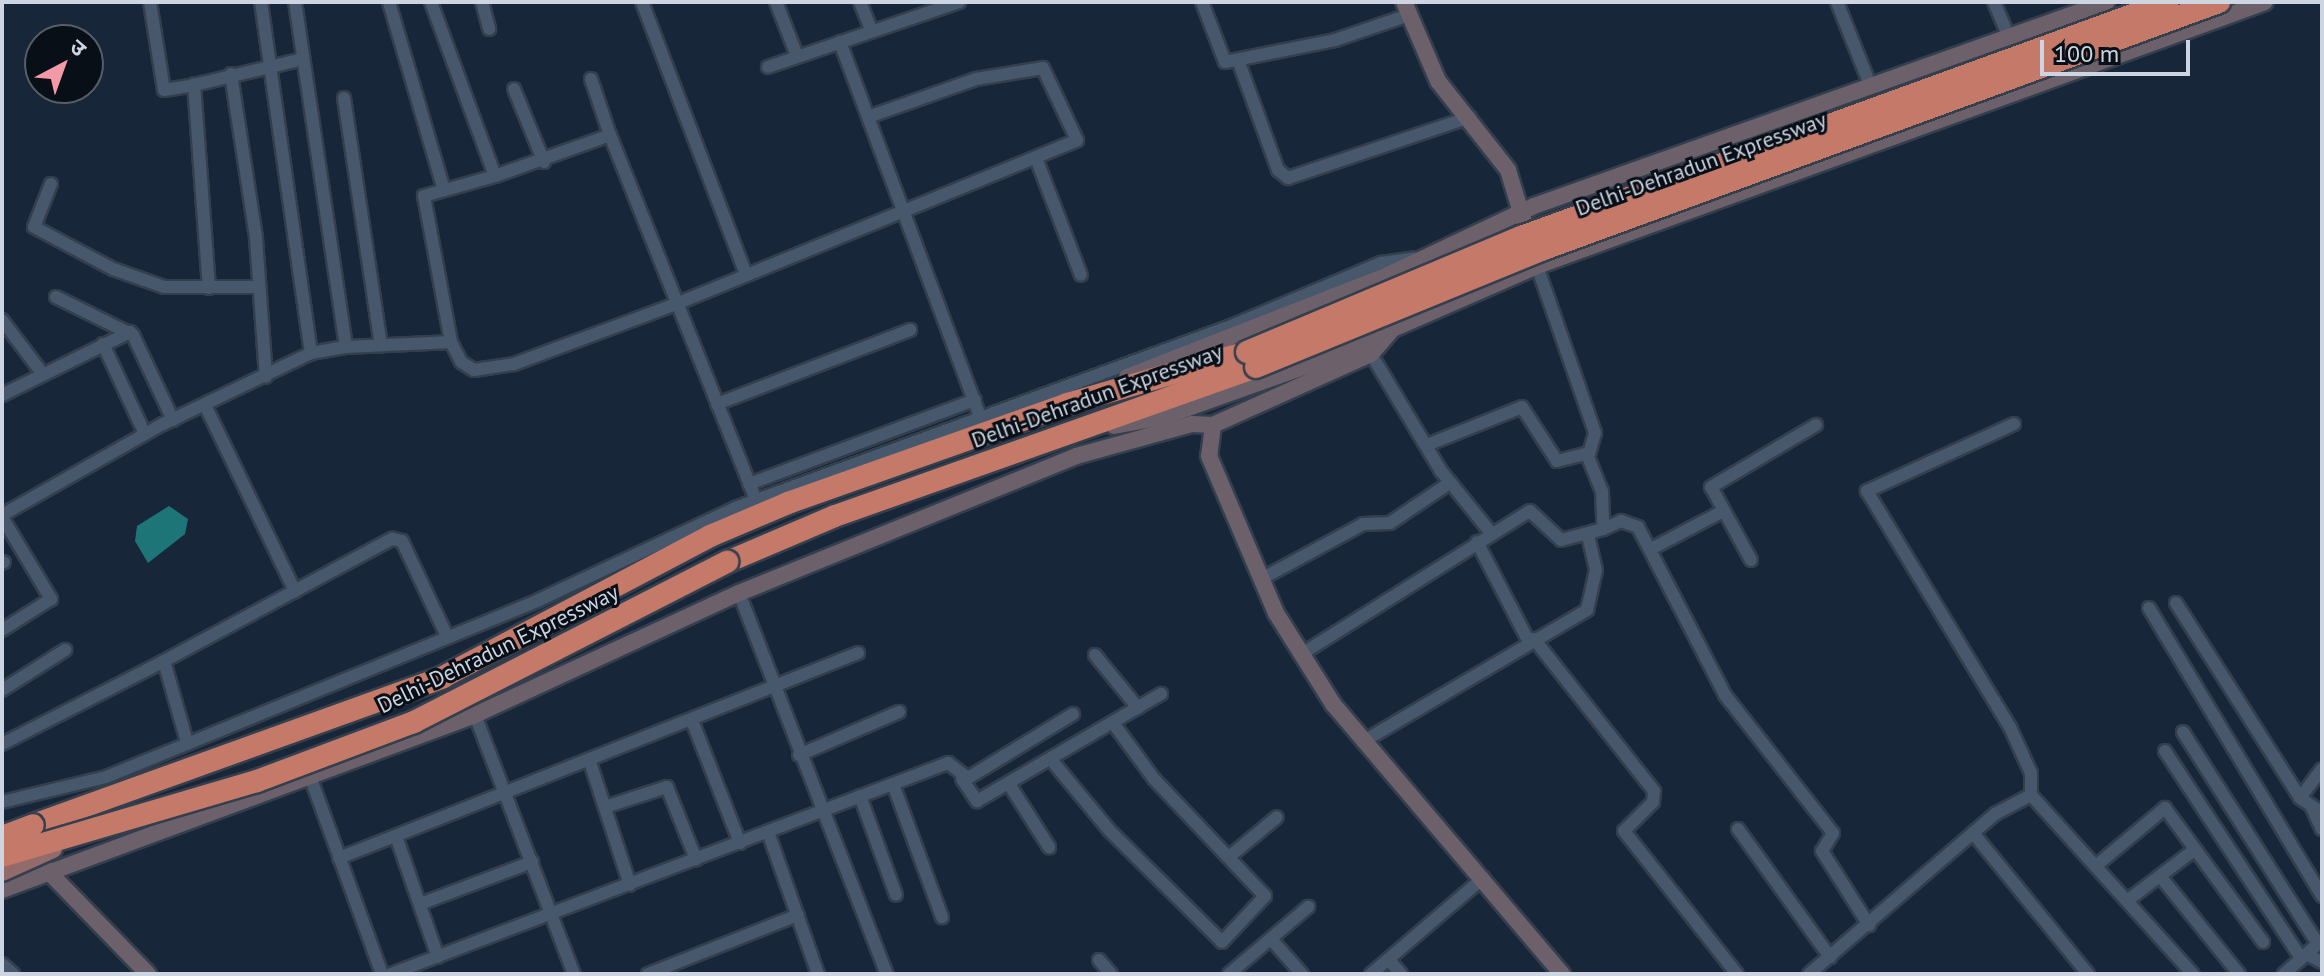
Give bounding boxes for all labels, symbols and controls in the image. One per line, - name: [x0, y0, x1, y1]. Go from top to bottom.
- north arrow: [24, 24, 104, 104]
- scale bar: [2044, 24, 2194, 74]
- text: उ: [64, 33, 92, 62]
- text: 100 m: [2054, 38, 2119, 69]
- street label: Delhi-Dehradun Expressway: [1572, 106, 1830, 222]
- street label: Delhi-Dehradun Expressway: [968, 338, 1226, 454]
- street label: Delhi-Dehradun Expressway: [373, 579, 623, 719]

